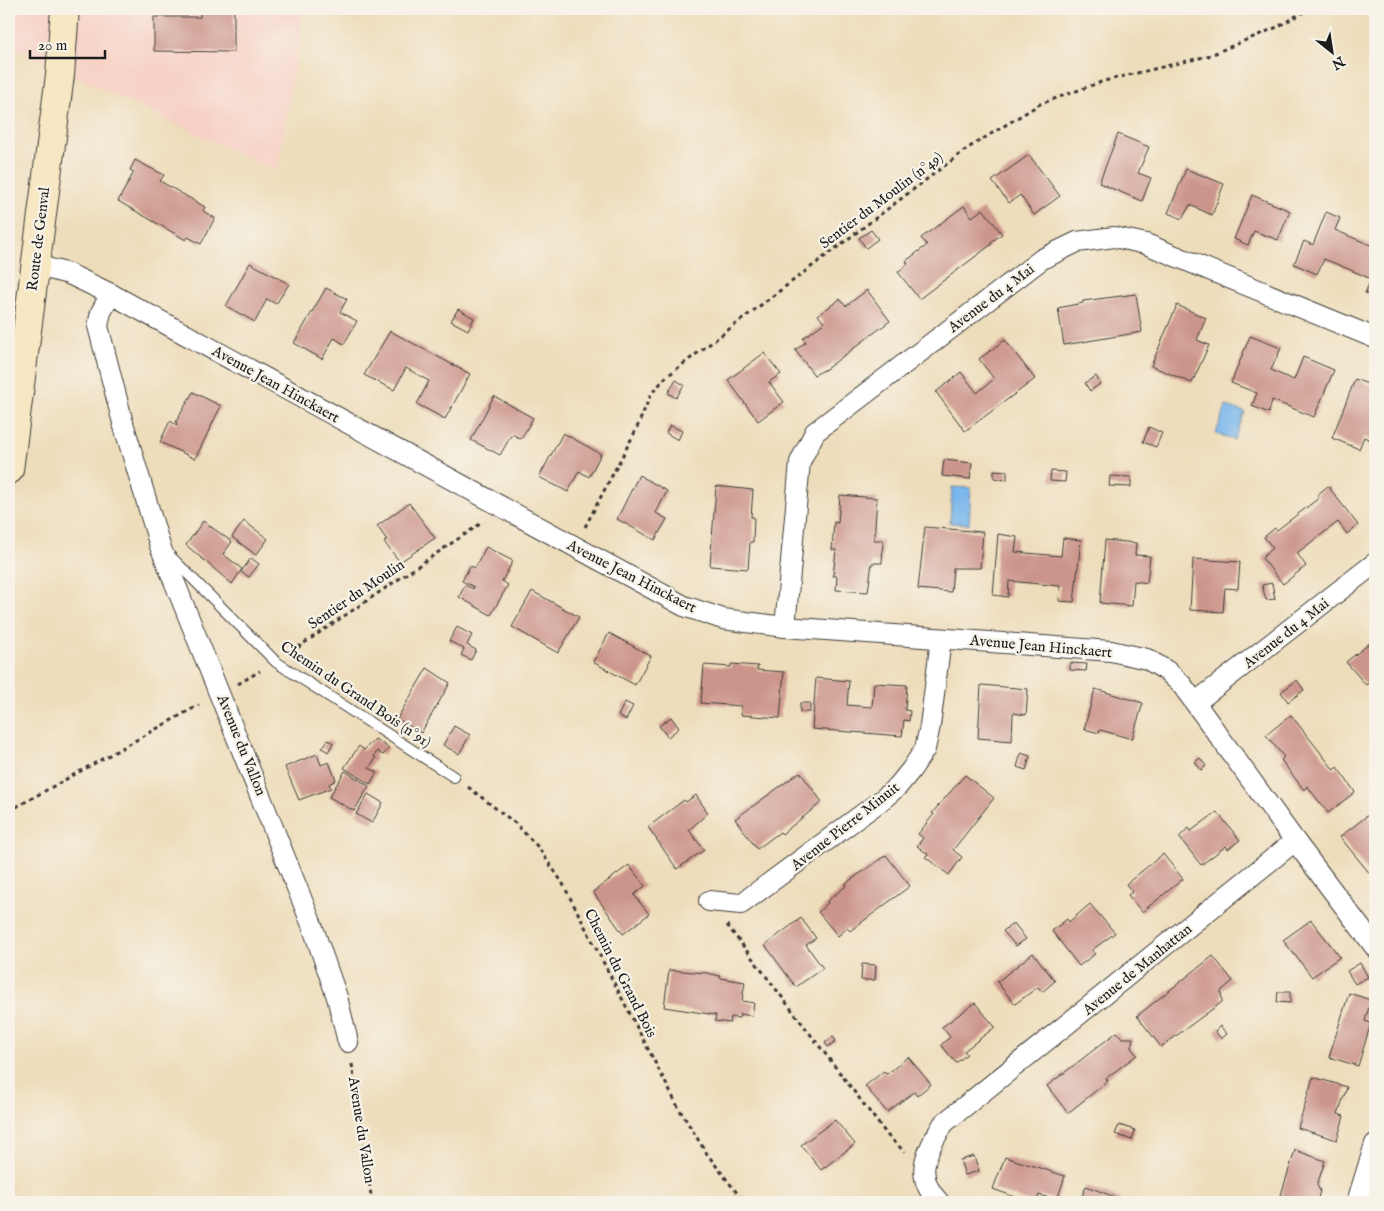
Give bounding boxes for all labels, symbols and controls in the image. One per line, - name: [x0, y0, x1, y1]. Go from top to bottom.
- scale bar: [30, 28, 105, 60]
- north arrow: [1306, 28, 1356, 78]
- text: 20 m: [38, 36, 68, 55]
- text: N: [1328, 51, 1349, 73]
- street label: Sentier du Moulin (n°49): [816, 148, 947, 253]
- street label: Route de Genval: [23, 185, 54, 292]
- street label: Avenue du 4 Mai: [943, 260, 1038, 338]
- street label: Avenue Jean Hinckaert: [208, 341, 343, 427]
- street label: Avenue Jean Hinckaert: [563, 535, 700, 617]
- street label: Sentier du Moulin: [304, 555, 408, 634]
- street label: Avenue du 4 Mai: [1239, 594, 1333, 673]
- street label: Avenue Jean Hinckaert: [968, 631, 1113, 662]
- street label: Chemin du Grand Bois (n°91): [277, 637, 435, 752]
- street label: Avenue du Vallon: [212, 691, 271, 799]
- street label: Avenue Pierre Minuit: [786, 778, 903, 875]
- street label: Chemin du Grand Bois: [580, 906, 661, 1041]
- street label: Avenue de Manhattan: [1078, 919, 1196, 1020]
- street label: Avenue du Vallon: [344, 1074, 379, 1185]

